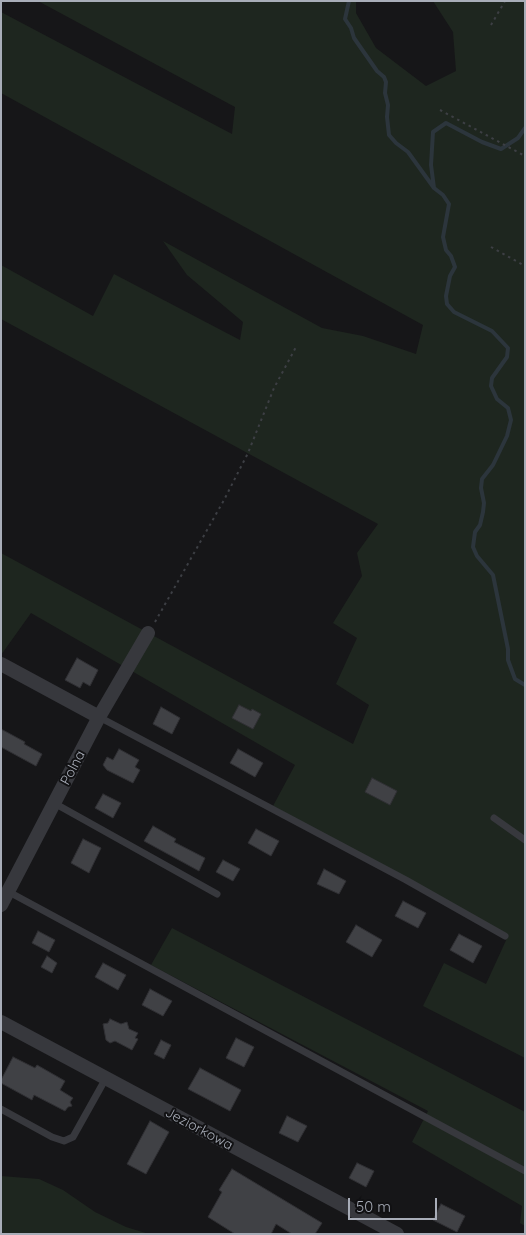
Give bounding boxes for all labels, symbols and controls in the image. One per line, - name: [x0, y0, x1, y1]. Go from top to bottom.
- street label: Polna: [57, 748, 89, 788]
- street label: Jeziorkowa: [162, 1104, 236, 1154]
- scale bar: [351, 1188, 440, 1220]
- text: 50 m: [356, 1197, 391, 1216]

